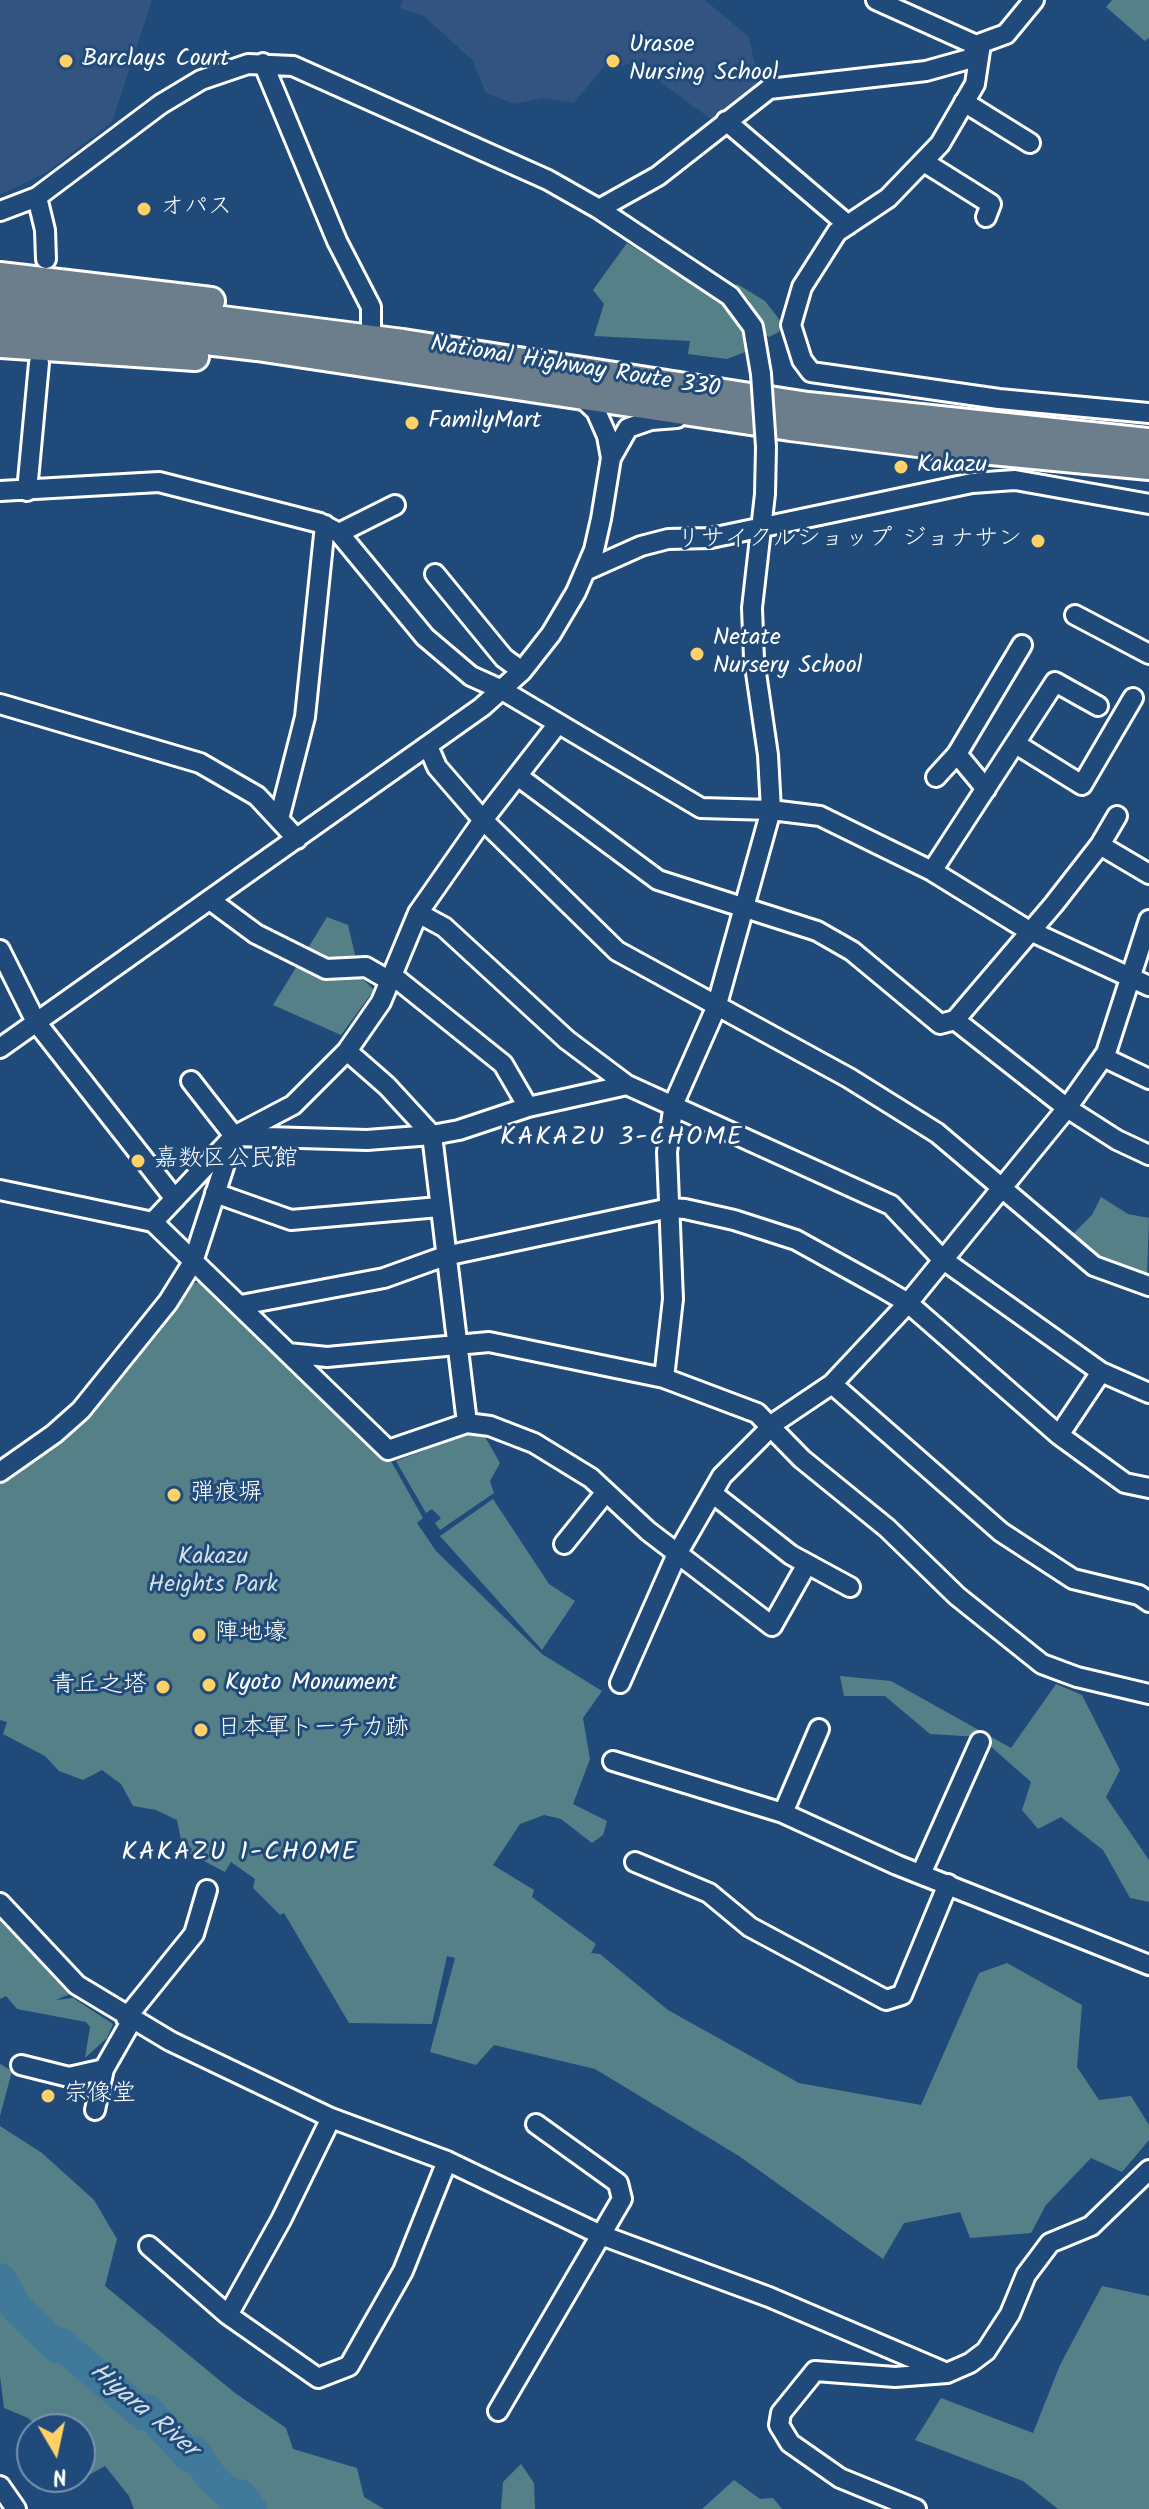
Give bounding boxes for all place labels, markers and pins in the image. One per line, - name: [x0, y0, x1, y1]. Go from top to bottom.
- place label: Urasoe Nursing School: [629, 33, 778, 89]
- place label: Barclays Court: [82, 47, 229, 75]
- marker: Barclays Court: [57, 52, 75, 70]
- marker: Urasoe Nursing School: [604, 52, 622, 70]
- place label: オパス: [160, 195, 232, 223]
- marker: オパス: [135, 200, 153, 218]
- place label: FamilyMart: [428, 409, 541, 437]
- marker: FamilyMart: [403, 414, 421, 432]
- place label: Kakazu: [917, 453, 987, 481]
- marker: Kakazu: [892, 458, 910, 476]
- place label: リサイクルショップ ジョナサン: [676, 527, 1022, 555]
- marker: リサイクルショップ ジョナサン: [1029, 532, 1047, 550]
- place label: Netate Nursery School: [713, 626, 862, 682]
- marker: Netate Nursery School: [688, 645, 706, 663]
- place label: 嘉数区公民館: [154, 1147, 298, 1175]
- marker: 嘉数区公民館: [129, 1152, 147, 1170]
- place label: 弾痕塀: [190, 1481, 262, 1509]
- marker: 弾痕塀: [165, 1486, 183, 1504]
- place label: 陣地壕: [215, 1621, 287, 1649]
- marker: 陣地壕: [190, 1626, 208, 1644]
- place label: Kyoto Monument: [225, 1671, 397, 1699]
- place label: 青丘之塔: [51, 1673, 147, 1701]
- marker: Kyoto Monument: [200, 1676, 218, 1694]
- marker: 青丘之塔: [154, 1678, 172, 1696]
- place label: 日本軍トーチカ跡: [217, 1716, 409, 1744]
- marker: 日本軍トーチカ跡: [192, 1721, 210, 1739]
- place label: 宗像堂: [64, 2082, 136, 2110]
- marker: 宗像堂: [39, 2087, 57, 2105]

